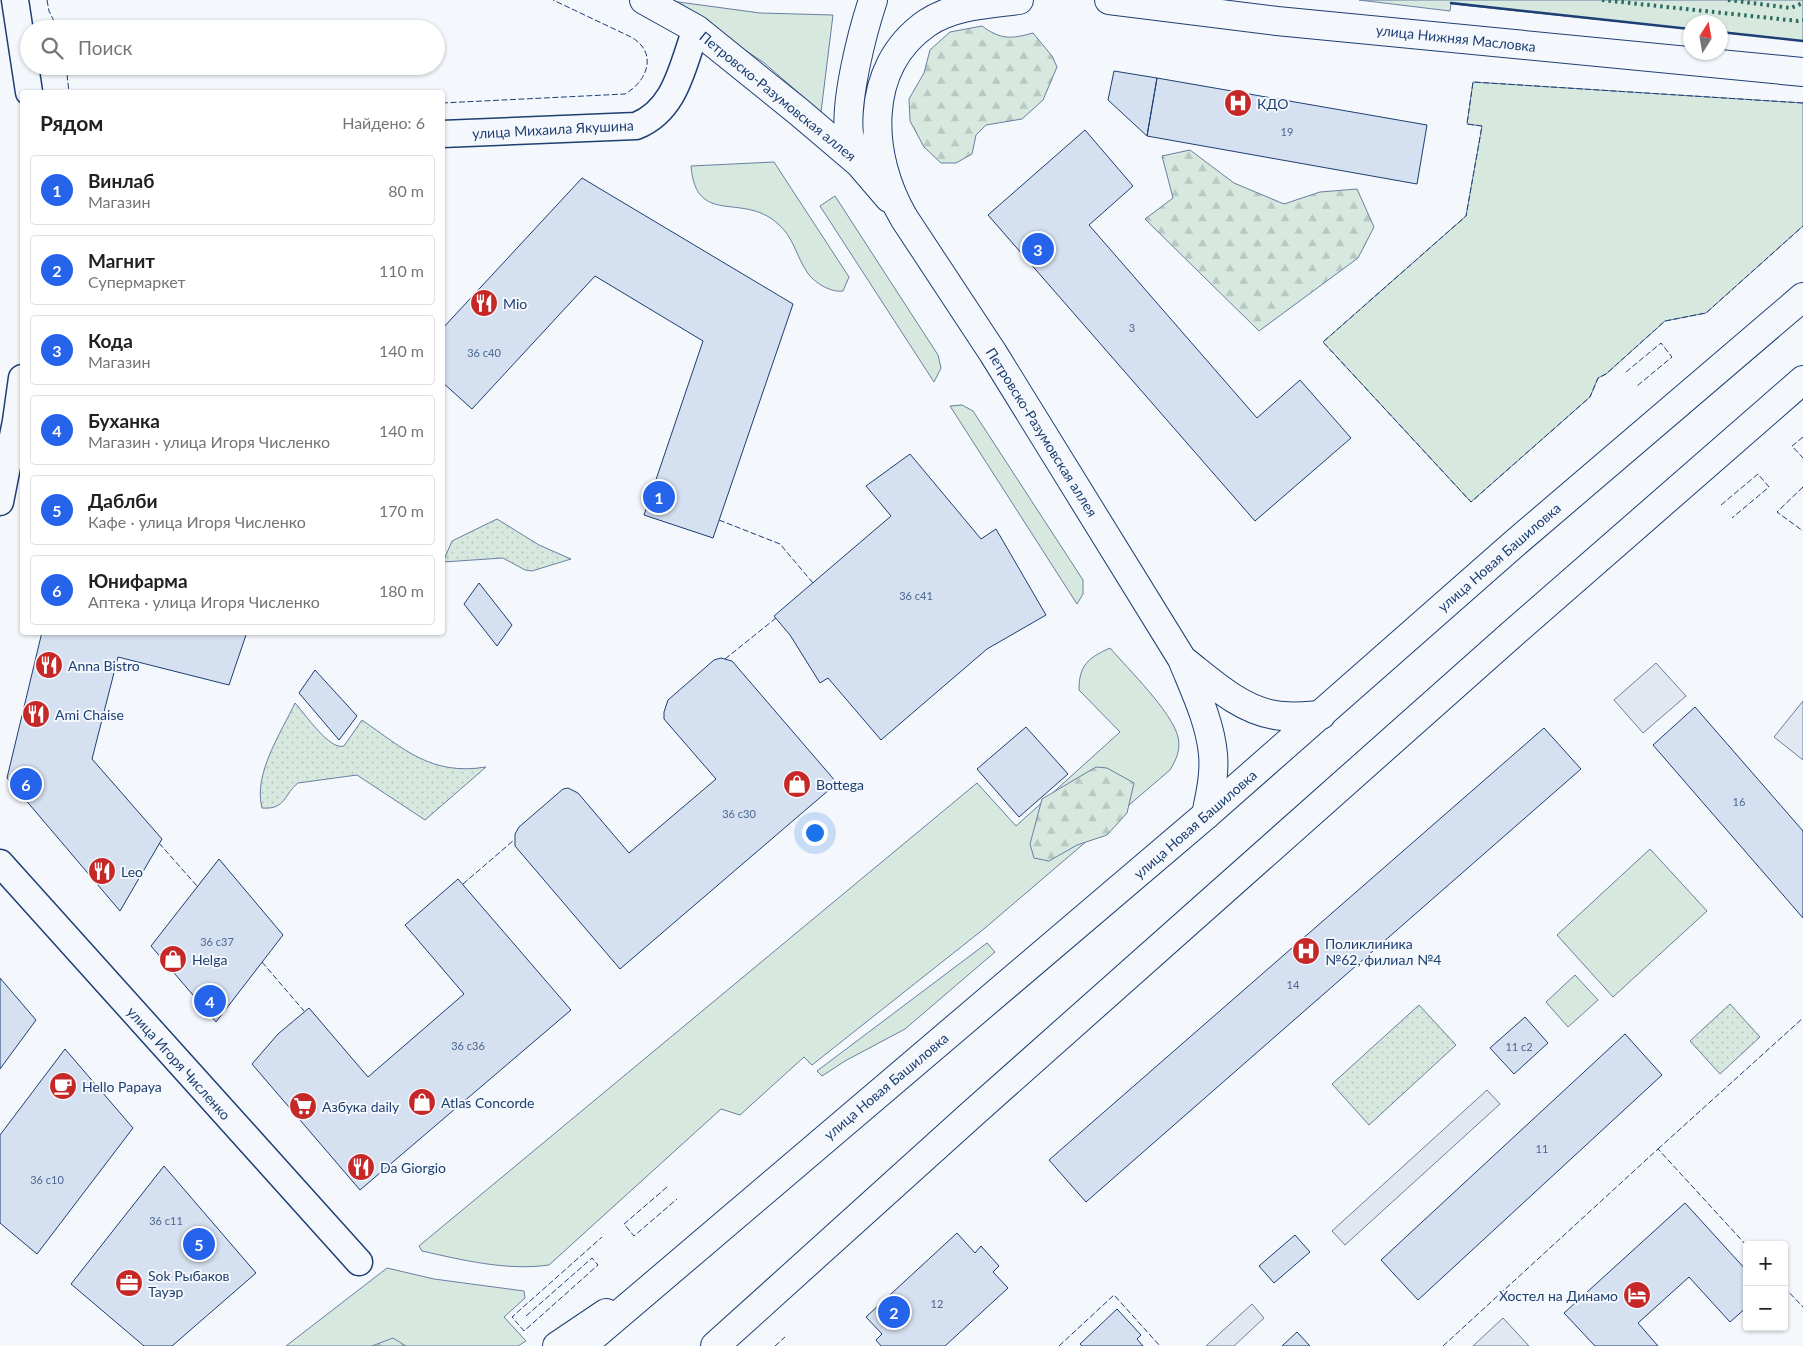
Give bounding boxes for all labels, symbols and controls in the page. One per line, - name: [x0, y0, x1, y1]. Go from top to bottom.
- north arrow: [1683, 15, 1728, 60]
- search box: [20, 20, 445, 75]
- street label: улица Нижняя Масловка: [1375, 21, 1537, 55]
- street label: Петровско-Разумовская аллея: [696, 28, 860, 164]
- icon: search: [38, 34, 66, 62]
- text: Поиск: [78, 36, 132, 59]
- hospital icon: КДО: [1223, 88, 1253, 118]
- place label: КДО: [1257, 95, 1288, 112]
- text: Рядом: [40, 110, 103, 135]
- text: Найдено: 6: [342, 113, 425, 132]
- street label: улица Михаила Якушина: [472, 116, 634, 142]
- house number: 19: [1281, 125, 1293, 138]
- text: Винлаб: [88, 169, 154, 192]
- text: 1: [52, 181, 62, 200]
- text: 80 m: [388, 181, 424, 200]
- text: Магазин: [88, 192, 150, 211]
- pin: 3: [1022, 230, 1054, 268]
- text: Магнит: [88, 249, 155, 272]
- text: 2: [52, 261, 62, 280]
- text: 110 m: [379, 261, 424, 280]
- text: Супермаркет: [88, 272, 186, 291]
- restaurant icon: Mio: [469, 288, 499, 318]
- place label: Mio: [503, 295, 527, 312]
- house number: 3: [1129, 321, 1135, 334]
- text: Кода: [88, 329, 133, 352]
- text: 3: [52, 341, 62, 360]
- text: 140 m: [379, 341, 424, 360]
- street label: Петровско-Разумовская аллея: [983, 344, 1101, 520]
- house number: 36 с40: [467, 346, 501, 359]
- text: Магазин: [88, 352, 150, 371]
- text: Буханка: [88, 409, 160, 432]
- text: 4: [52, 421, 62, 440]
- text: 140 m: [379, 421, 424, 440]
- text: Магазин · улица Игоря Численко: [88, 432, 330, 451]
- pin: 1: [643, 478, 675, 516]
- text: Даблби: [88, 489, 158, 512]
- street label: улица Новая Башиловка: [1434, 499, 1564, 615]
- text: 5: [52, 501, 62, 520]
- text: 170 m: [379, 501, 424, 520]
- text: Кафе · улица Игоря Численко: [88, 512, 306, 531]
- text: Юнифарма: [88, 569, 188, 592]
- text: 6: [52, 581, 62, 600]
- text: 180 m: [379, 581, 424, 600]
- house number: 36 с41: [899, 589, 933, 602]
- text: Аптека · улица Игоря Численко: [88, 592, 320, 611]
- restaurant icon: Anna Bistro: [34, 650, 64, 680]
- place label: Anna Bistro: [68, 657, 140, 674]
- restaurant icon: Ami Chaise: [21, 699, 51, 729]
- place label: Ami Chaise: [55, 706, 124, 723]
- pin: 6: [10, 765, 42, 803]
- street label: улица Новая Башиловка: [1130, 766, 1260, 882]
- shop icon: Bottega: [782, 769, 812, 799]
- place label: Bottega: [816, 776, 864, 793]
- house number: 16: [1733, 795, 1745, 808]
- house number: 36 с30: [722, 807, 756, 820]
- your location: [802, 820, 828, 846]
- restaurant icon: Leo: [87, 856, 117, 886]
- place label: Leo: [121, 863, 143, 880]
- house number: 36 с37: [200, 935, 234, 948]
- place label: Поликлиника №62, филиал №4: [1325, 935, 1441, 968]
- hospital icon: Поликлиника №62, филиал №4: [1291, 936, 1321, 966]
- shop icon: Helga: [158, 944, 188, 974]
- place label: Helga: [192, 951, 227, 968]
- house number: 14: [1287, 978, 1300, 991]
- pin: 4: [194, 982, 226, 1020]
- street label: улица Игоря Численко: [124, 1003, 234, 1123]
- street label: улица Новая Башиловка: [820, 1029, 952, 1143]
- house number: 36 с36: [451, 1039, 485, 1052]
- house number: 11 с2: [1505, 1040, 1533, 1053]
- cafe icon: Hello Papaya: [48, 1071, 78, 1101]
- place label: Hello Papaya: [82, 1078, 162, 1095]
- shop icon: Atlas Concorde: [407, 1087, 437, 1117]
- supermarket icon: Азбука daily: [288, 1091, 318, 1121]
- place label: Atlas Concorde: [441, 1094, 535, 1111]
- place label: Азбука daily: [322, 1098, 400, 1115]
- house number: 11: [1536, 1142, 1548, 1155]
- restaurant icon: Da Giorgio: [346, 1152, 376, 1182]
- place label: Da Giorgio: [380, 1159, 446, 1176]
- house number: 36 с10: [30, 1173, 64, 1186]
- house number: 36 с11: [149, 1214, 183, 1227]
- pin: 5: [183, 1225, 215, 1263]
- map controls: [1743, 1241, 1788, 1331]
- button: +: [1743, 1241, 1788, 1286]
- place label: Sok Рыбаков Тауэр: [148, 1267, 230, 1300]
- office icon: Sok Рыбаков Тауэр: [114, 1268, 144, 1298]
- hotel icon: Хостел на Динамо: [1622, 1280, 1652, 1310]
- button: −: [1743, 1286, 1788, 1331]
- place label: Хостел на Динамо: [1499, 1287, 1618, 1304]
- pin: 2: [878, 1293, 910, 1331]
- house number: 12: [931, 1297, 943, 1310]

